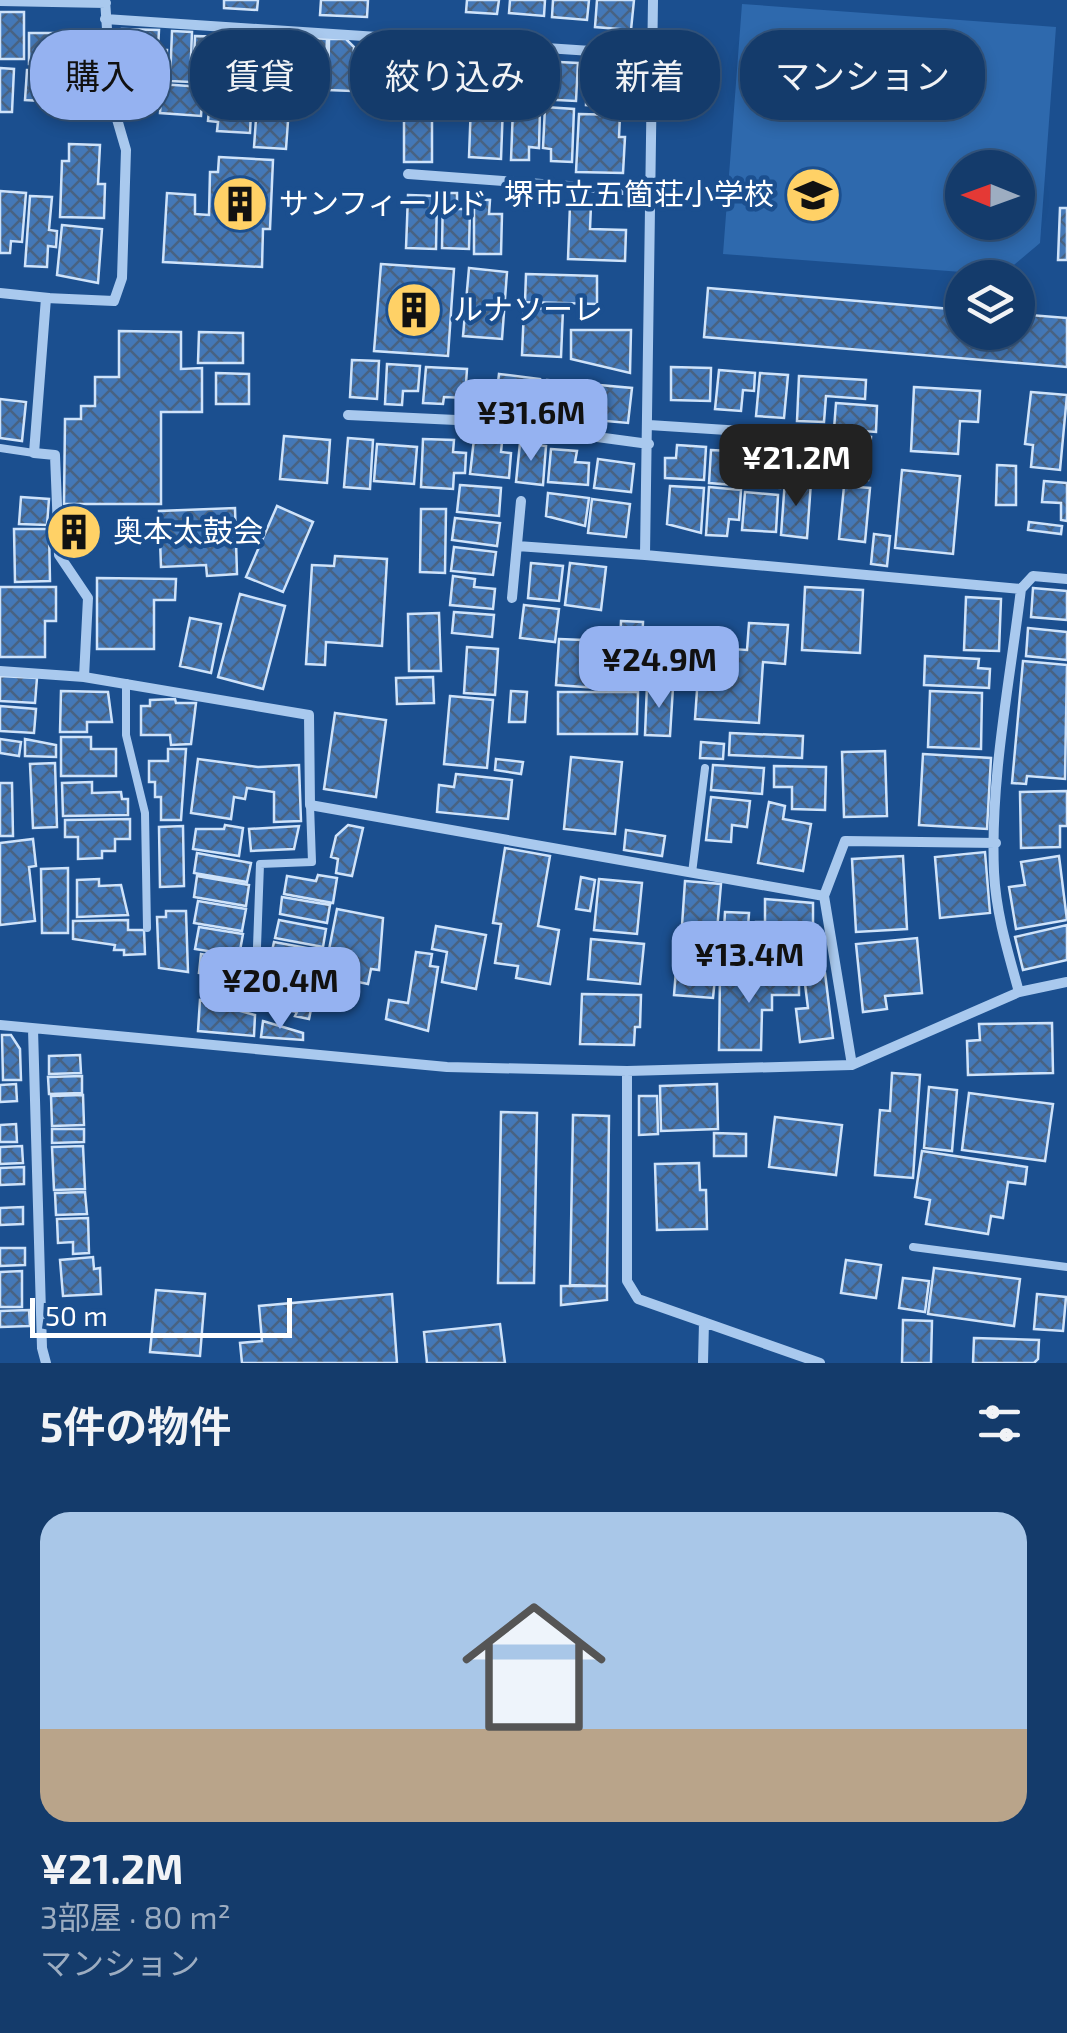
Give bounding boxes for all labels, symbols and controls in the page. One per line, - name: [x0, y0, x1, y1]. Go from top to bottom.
- chip: 購入: [30, 30, 170, 120]
- chip: 賃貸: [190, 30, 330, 120]
- chip: 絞り込み: [350, 30, 560, 120]
- chip: 新着: [580, 30, 720, 120]
- chip: マンション: [740, 30, 985, 120]
- north arrow: [945, 150, 1035, 240]
- map controls: [945, 150, 1035, 350]
- school or university icon: 堺市立五箇荘小学校: [783, 165, 843, 225]
- building icon: サンフィールド: [210, 174, 270, 234]
- place label: 堺市立五箇荘小学校: [504, 175, 774, 211]
- place label: サンフィールド: [279, 184, 488, 220]
- button: layers: [945, 260, 1035, 350]
- building icon: ルナソーレ: [384, 280, 444, 340]
- place label: ルナソーレ: [453, 290, 603, 326]
- pin: ¥31.6M: [450, 379, 612, 464]
- text: ¥31.6M: [476, 392, 586, 430]
- pin: ¥21.2M: [715, 424, 877, 509]
- text: ¥21.2M: [741, 437, 851, 475]
- building icon: 奥本太鼓会: [44, 502, 104, 562]
- place label: 奥本太鼓会: [113, 512, 263, 548]
- pin: ¥24.9M: [578, 626, 740, 711]
- text: ¥24.9M: [601, 639, 717, 677]
- pin: ¥13.4M: [668, 921, 830, 1006]
- text: ¥13.4M: [694, 934, 804, 972]
- pin: ¥20.4M: [199, 947, 361, 1032]
- text: ¥20.4M: [221, 960, 339, 998]
- scale bar: [30, 1293, 292, 1338]
- text: 50 m: [45, 1298, 108, 1332]
- icon: filters: [972, 1396, 1027, 1451]
- text: 5件の物件: [40, 1400, 231, 1450]
- icon: home: [444, 1577, 624, 1757]
- text: ¥21.2M: [40, 1842, 184, 1892]
- text: 3部屋 · 80 m²: [40, 1897, 231, 1935]
- text: マンション: [40, 1943, 200, 1981]

